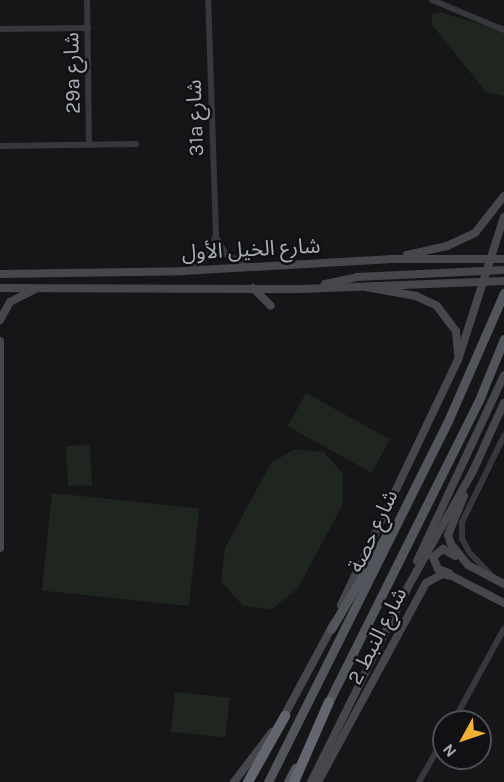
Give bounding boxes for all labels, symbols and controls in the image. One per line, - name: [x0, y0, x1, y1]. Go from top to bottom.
- street label: 29a شارع: [59, 32, 85, 114]
- street label: 31a شارع: [181, 79, 209, 157]
- street label: شارع الخيل الأول: [181, 233, 321, 265]
- street label: شارع حصة: [343, 486, 403, 576]
- street label: شارع النبط 2: [342, 583, 412, 689]
- north arrow: [432, 710, 492, 770]
- text: N: [438, 740, 460, 761]

